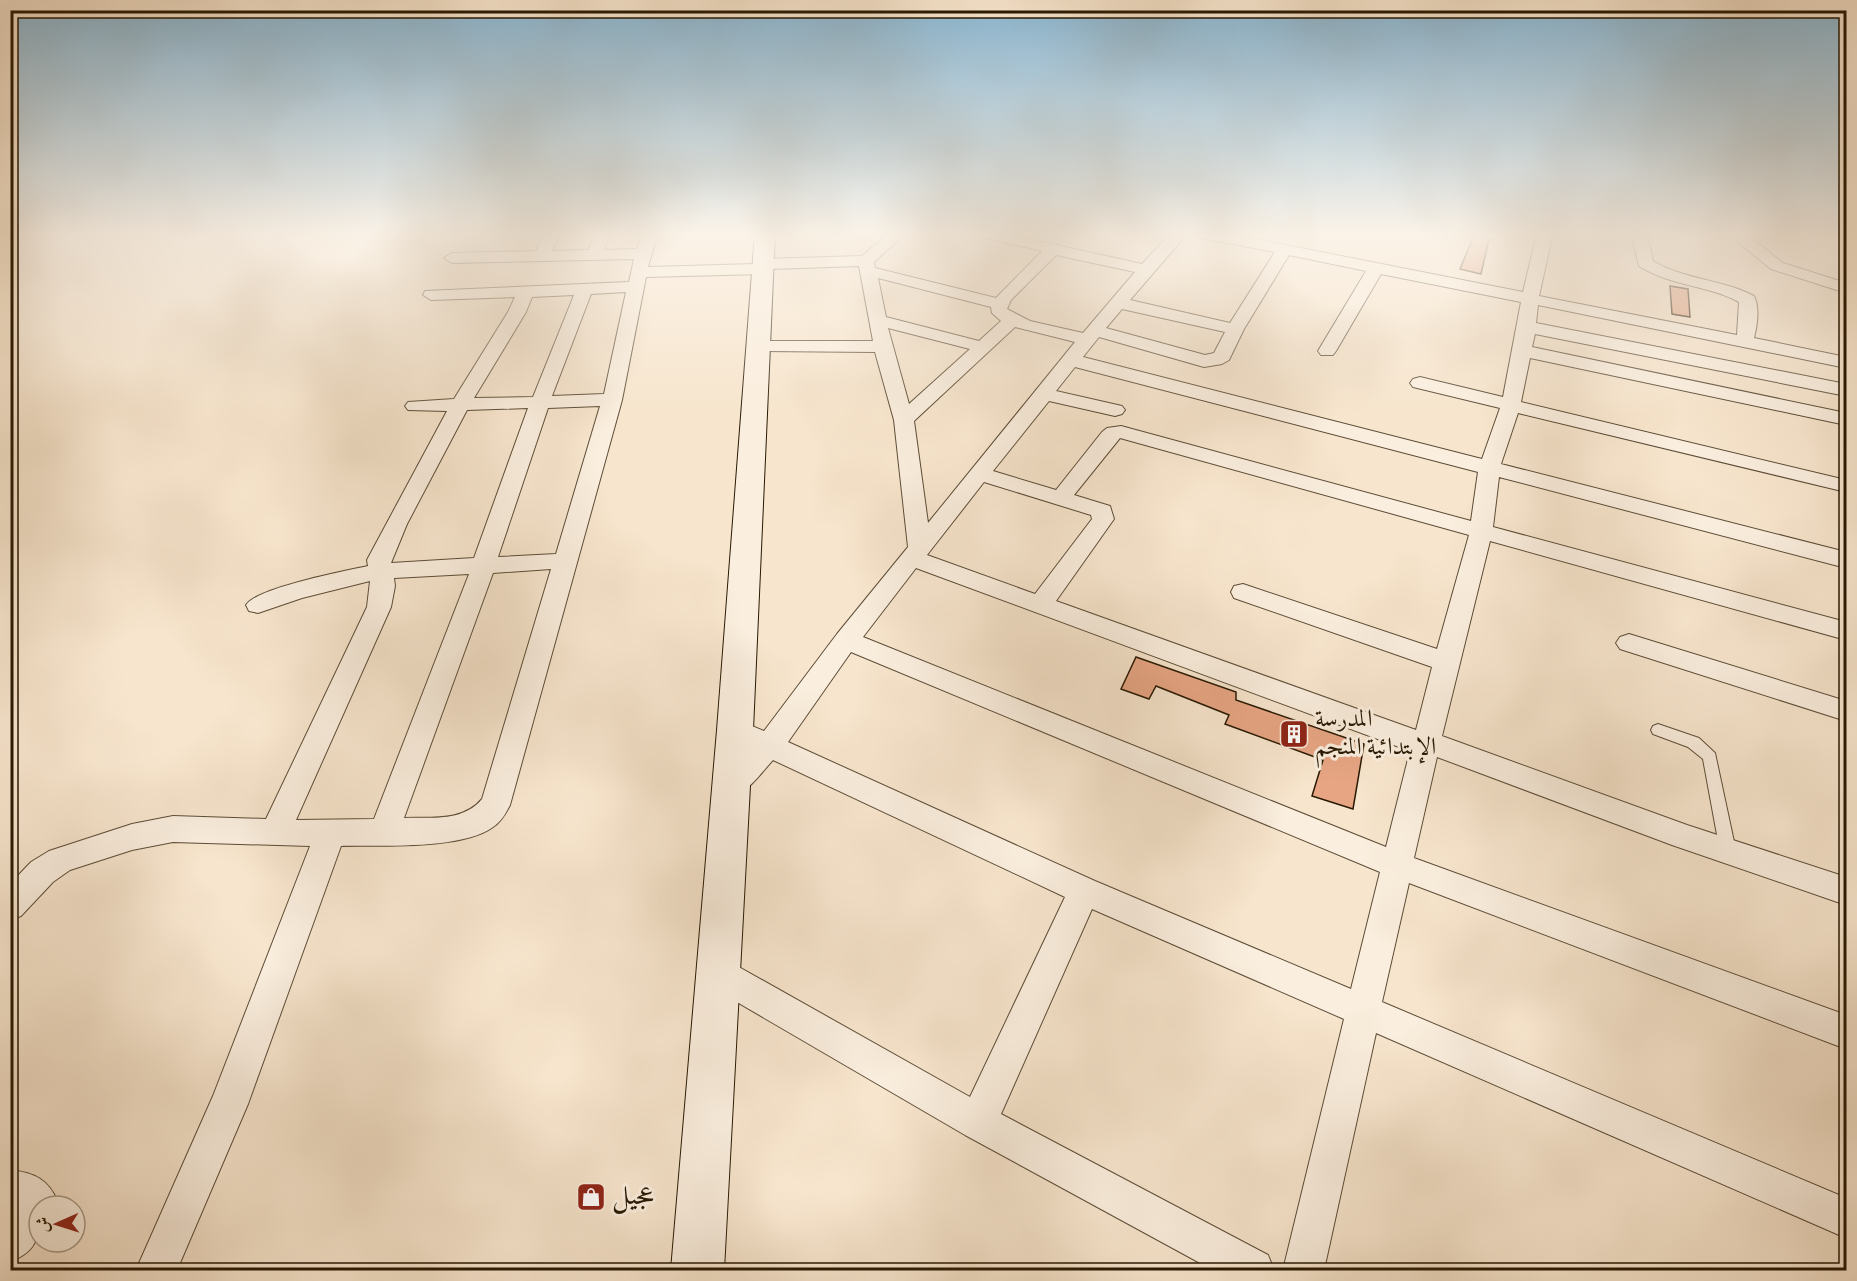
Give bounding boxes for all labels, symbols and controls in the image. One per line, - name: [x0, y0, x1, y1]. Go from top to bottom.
- place label: المدرسة الإبتدائية المنجم: [1315, 703, 1436, 768]
- building icon: المدرسة الإبتدائية المنجم: [1278, 718, 1310, 750]
- place label: عجيل: [612, 1177, 654, 1217]
- shop icon: عجيل: [575, 1181, 607, 1213]
- north arrow: [27, 1194, 87, 1254]
- text: ش: [33, 1216, 56, 1233]

